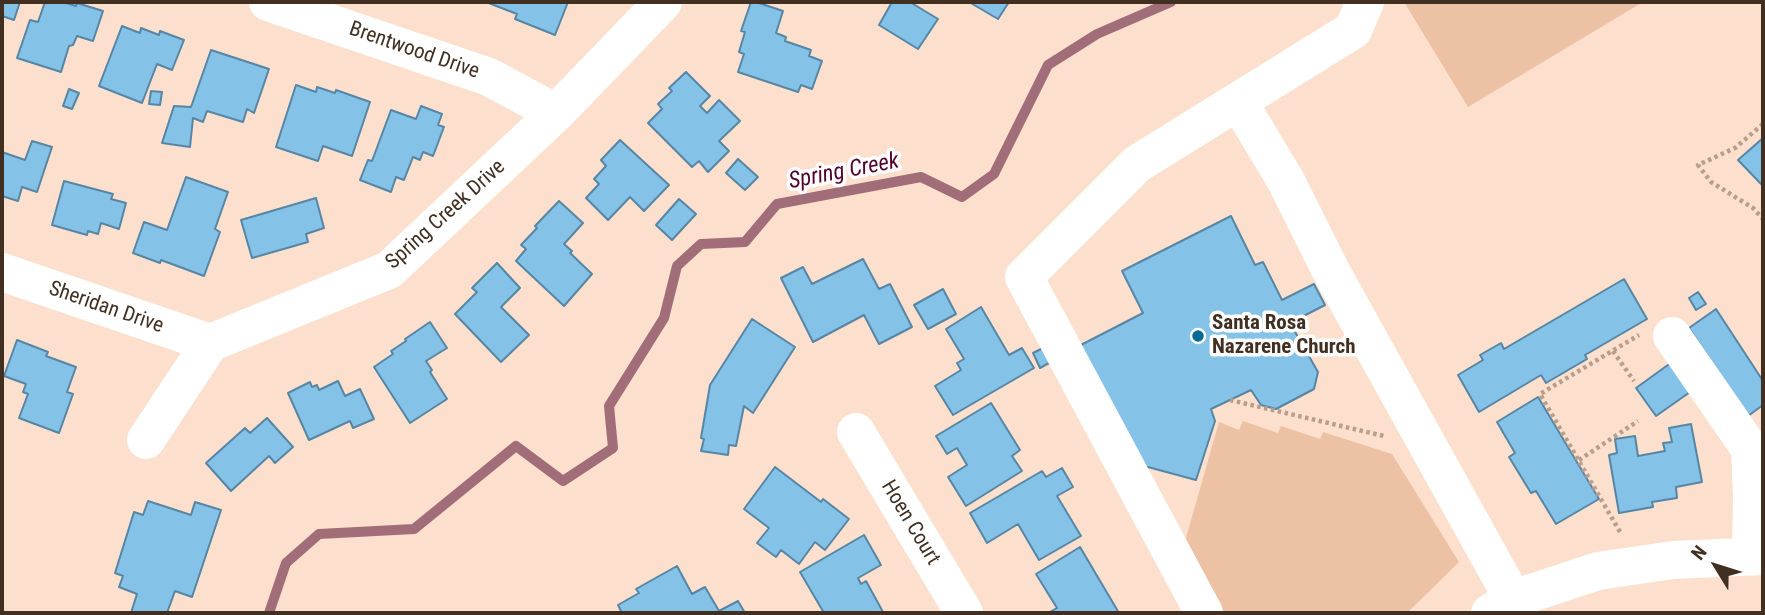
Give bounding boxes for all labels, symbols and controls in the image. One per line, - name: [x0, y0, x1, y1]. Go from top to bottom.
- street label: Brentwood Drive: [346, 17, 482, 85]
- water label: Spring Creek: [787, 148, 901, 196]
- street label: Spring Creek Drive: [381, 155, 511, 275]
- street label: Sheridan Drive: [45, 277, 167, 339]
- place label: Santa Rosa Nazarene Church: [1212, 311, 1356, 361]
- marker: Santa Rosa Nazarene Church: [1190, 328, 1206, 344]
- street label: Hoen Court: [875, 476, 945, 570]
- north arrow: [1681, 531, 1751, 601]
- text: N: [1686, 541, 1712, 564]

